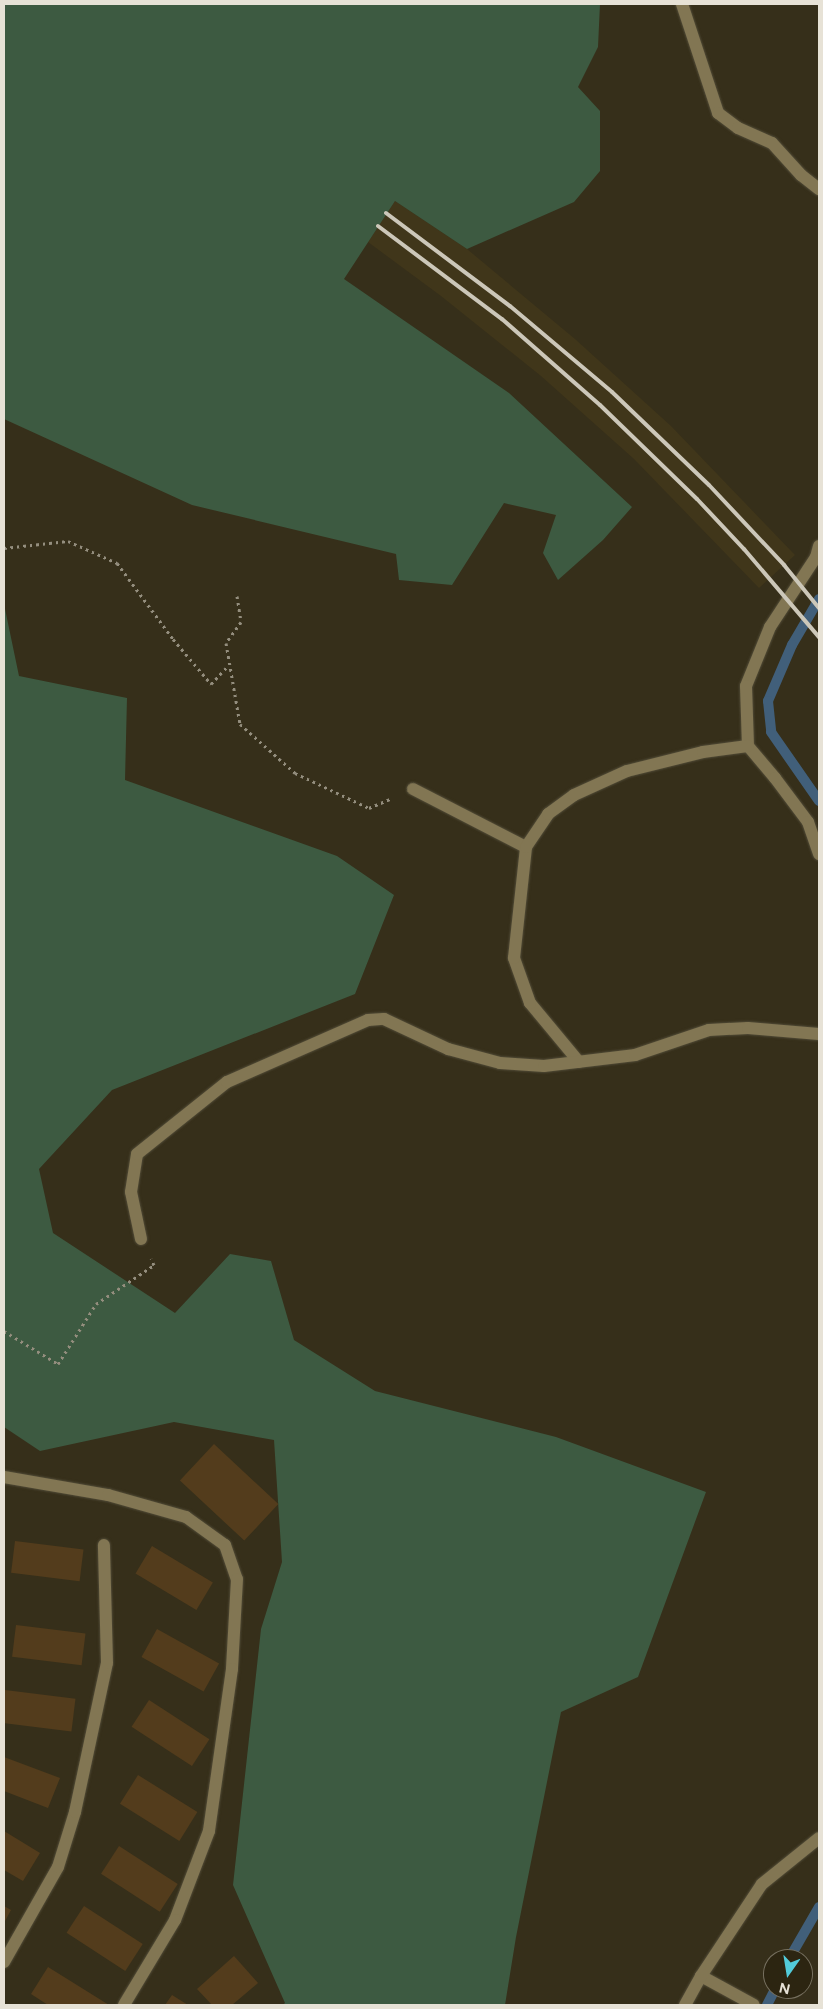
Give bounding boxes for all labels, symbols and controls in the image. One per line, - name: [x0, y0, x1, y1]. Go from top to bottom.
- north arrow: [763, 1949, 813, 1999]
- text: N: [778, 1979, 792, 1998]

